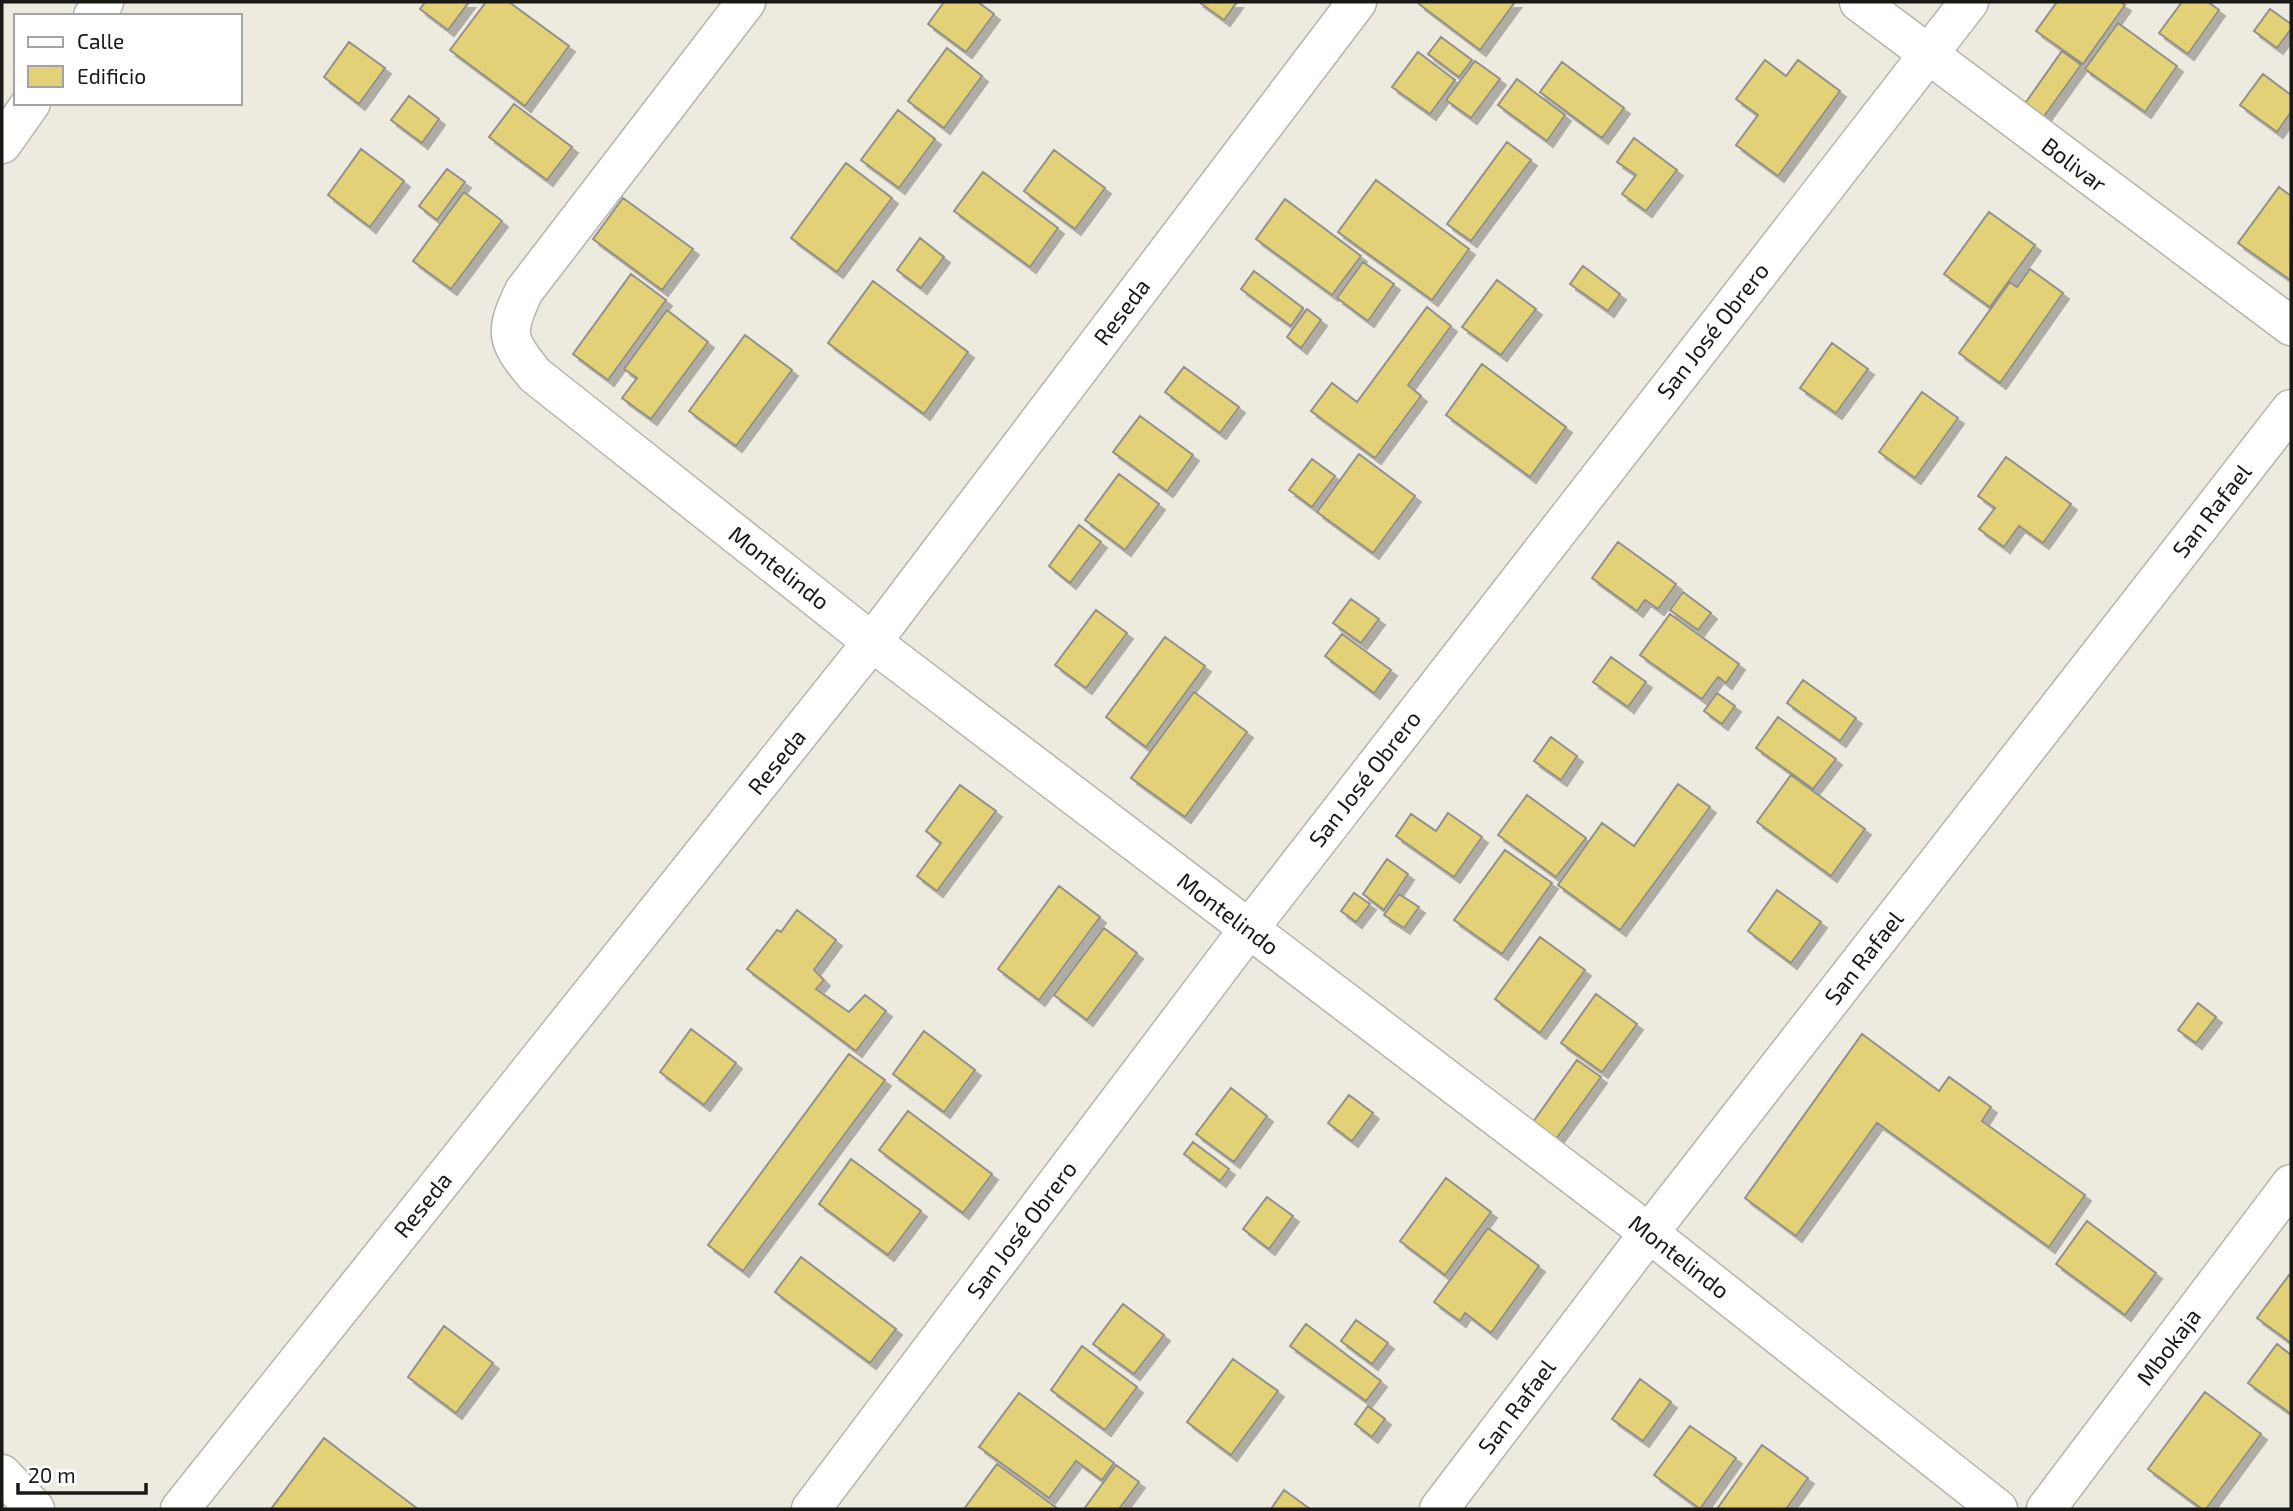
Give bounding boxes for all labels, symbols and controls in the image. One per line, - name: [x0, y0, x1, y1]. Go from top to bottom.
- legend: [14, 14, 242, 105]
- text: Calle: [77, 28, 124, 53]
- text: Edificio: [77, 63, 146, 88]
- street label: Bolivar: [2037, 131, 2112, 198]
- street label: San José Obrero: [1650, 257, 1774, 404]
- street label: Reseda: [1087, 273, 1155, 350]
- street label: San Rafael: [2166, 458, 2257, 563]
- street label: Montelindo: [724, 519, 835, 615]
- street label: San José Obrero: [1302, 705, 1426, 852]
- street label: Reseda: [741, 723, 811, 800]
- street label: Montelindo: [1172, 866, 1285, 960]
- street label: San Rafael: [1818, 905, 1909, 1010]
- street label: San José Obrero: [960, 1155, 1082, 1304]
- street label: Reseda: [387, 1166, 457, 1243]
- street label: Montelindo: [1624, 1208, 1735, 1304]
- street label: Mbokaja: [2130, 1302, 2206, 1390]
- street label: San Rafael: [1471, 1353, 1561, 1459]
- scale bar: [18, 1452, 145, 1496]
- text: 20 m: [28, 1462, 76, 1487]

